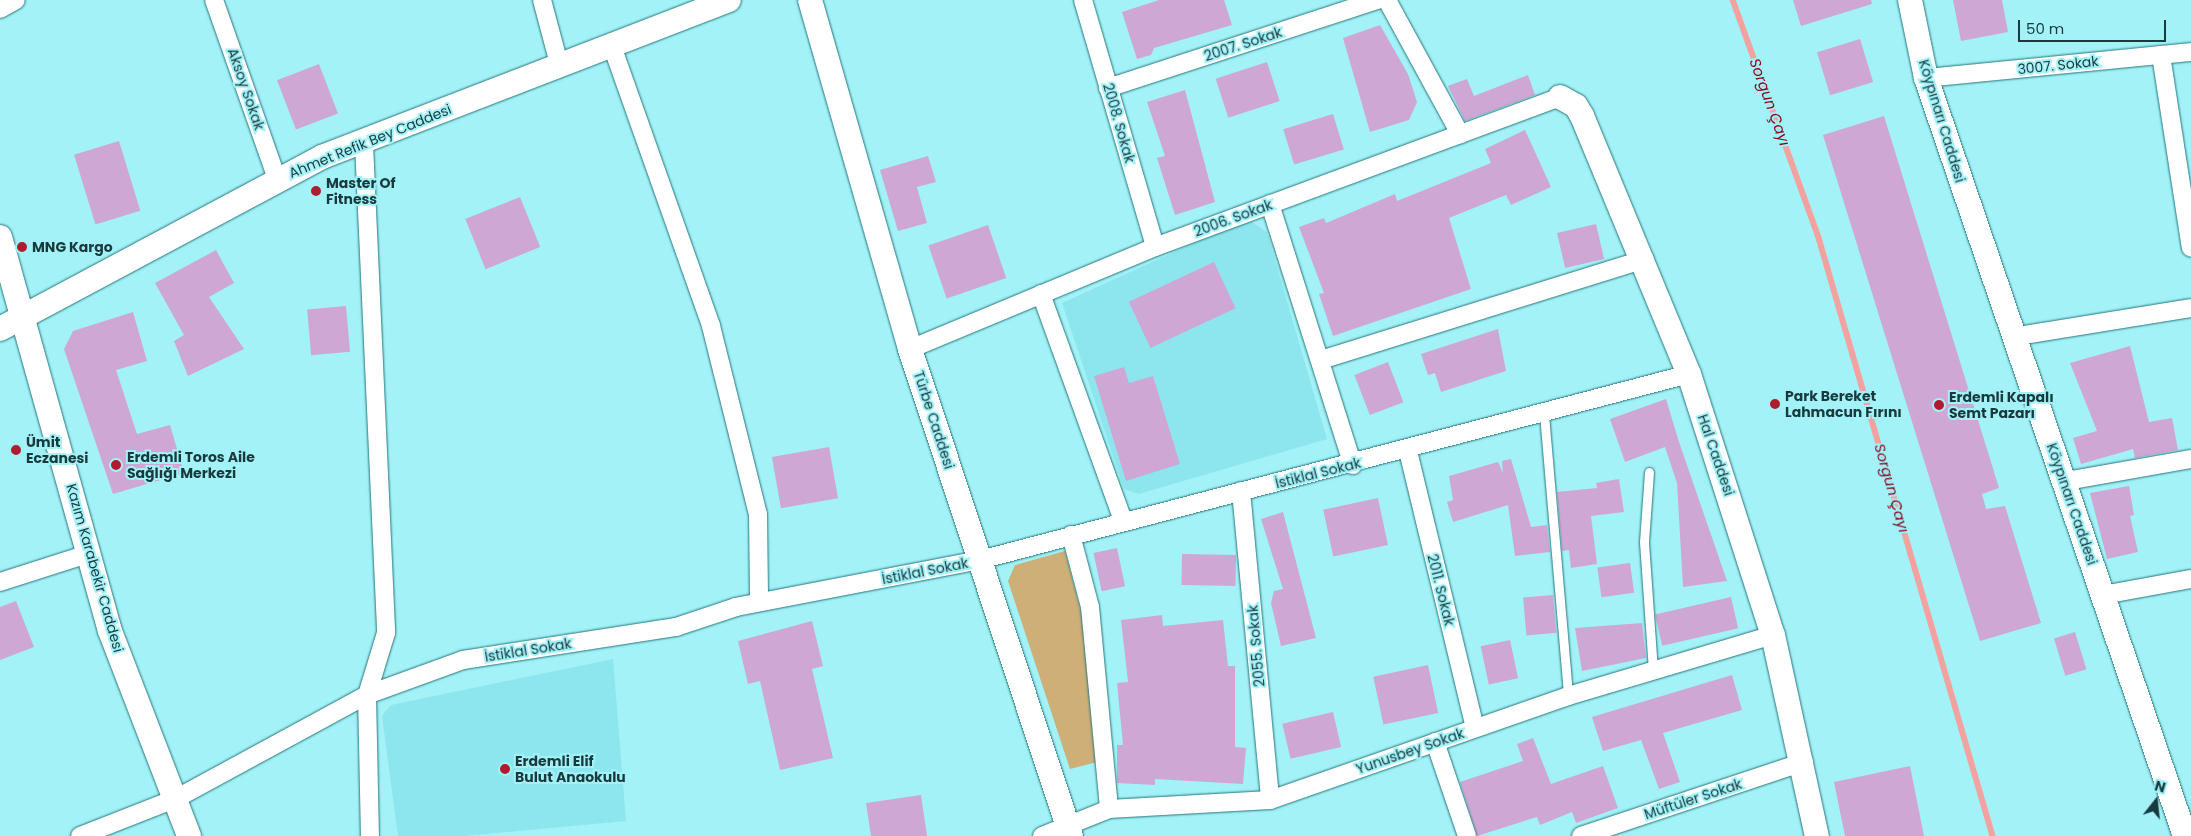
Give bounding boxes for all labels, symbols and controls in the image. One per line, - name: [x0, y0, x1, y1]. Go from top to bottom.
- scale bar: [2021, 10, 2168, 42]
- text: 50 m: [2026, 18, 2064, 39]
- street label: 2007. Sokak: [1202, 23, 1284, 65]
- street label: Aksoy Sokak: [224, 46, 268, 132]
- street label: 3007. Sokak: [2017, 52, 2099, 78]
- water label: Sorgun Çayı: [1746, 56, 1794, 148]
- street label: Köypınarı Caddesi: [1915, 58, 1969, 184]
- street label: 2008. Sokak: [1100, 81, 1138, 165]
- street label: Ahmet Refik Bey Caddesi: [286, 101, 454, 181]
- place label: Master Of Fitness: [326, 175, 395, 208]
- marker: Master Of Fitness: [310, 185, 322, 197]
- street label: 2006. Sokak: [1191, 196, 1275, 240]
- place label: MNG Kargo: [32, 239, 113, 255]
- marker: MNG Kargo: [16, 241, 28, 253]
- street label: Türbe Caddesi: [910, 369, 958, 471]
- place label: Park Bereket Lahmacun Fırını: [1785, 388, 1902, 421]
- place label: Erdemli Kapalı Semt Pazarı: [1949, 389, 2054, 422]
- marker: Park Bereket Lahmacun Fırını: [1769, 398, 1781, 410]
- marker: Erdemli Kapalı Semt Pazarı: [1933, 399, 1945, 411]
- street label: Hal Caddesi: [1694, 412, 1738, 498]
- place label: Ümit Eczanesi: [26, 434, 88, 467]
- water label: Sorgun Çayı: [1871, 441, 1913, 535]
- street label: Köypınarı Caddesi: [2043, 441, 2101, 567]
- marker: Ümit Eczanesi: [10, 444, 22, 456]
- place label: Erdemli Toros Aile Sağlığı Merkezi: [127, 449, 255, 482]
- street label: İstiklal Sokak: [1273, 454, 1363, 492]
- marker: Erdemli Toros Aile Sağlığı Merkezi: [109, 458, 123, 472]
- street label: Kazım Karabekir Caddesi: [63, 482, 127, 654]
- street label: 2011. Sokak: [1424, 552, 1458, 628]
- street label: İstiklal Sokak: [880, 554, 970, 588]
- street label: 2055. Sokak: [1244, 604, 1268, 688]
- street label: İstiklal Sokak: [483, 635, 573, 665]
- street label: Yunusbey Sokak: [1354, 725, 1466, 777]
- place label: Erdemli Elif Bulut Anaokulu: [515, 753, 626, 786]
- marker: Erdemli Elif Bulut Anaokulu: [499, 763, 511, 775]
- street label: Müftüler Sokak: [1642, 775, 1744, 823]
- north arrow: [2131, 776, 2181, 826]
- text: N: [2152, 776, 2168, 798]

